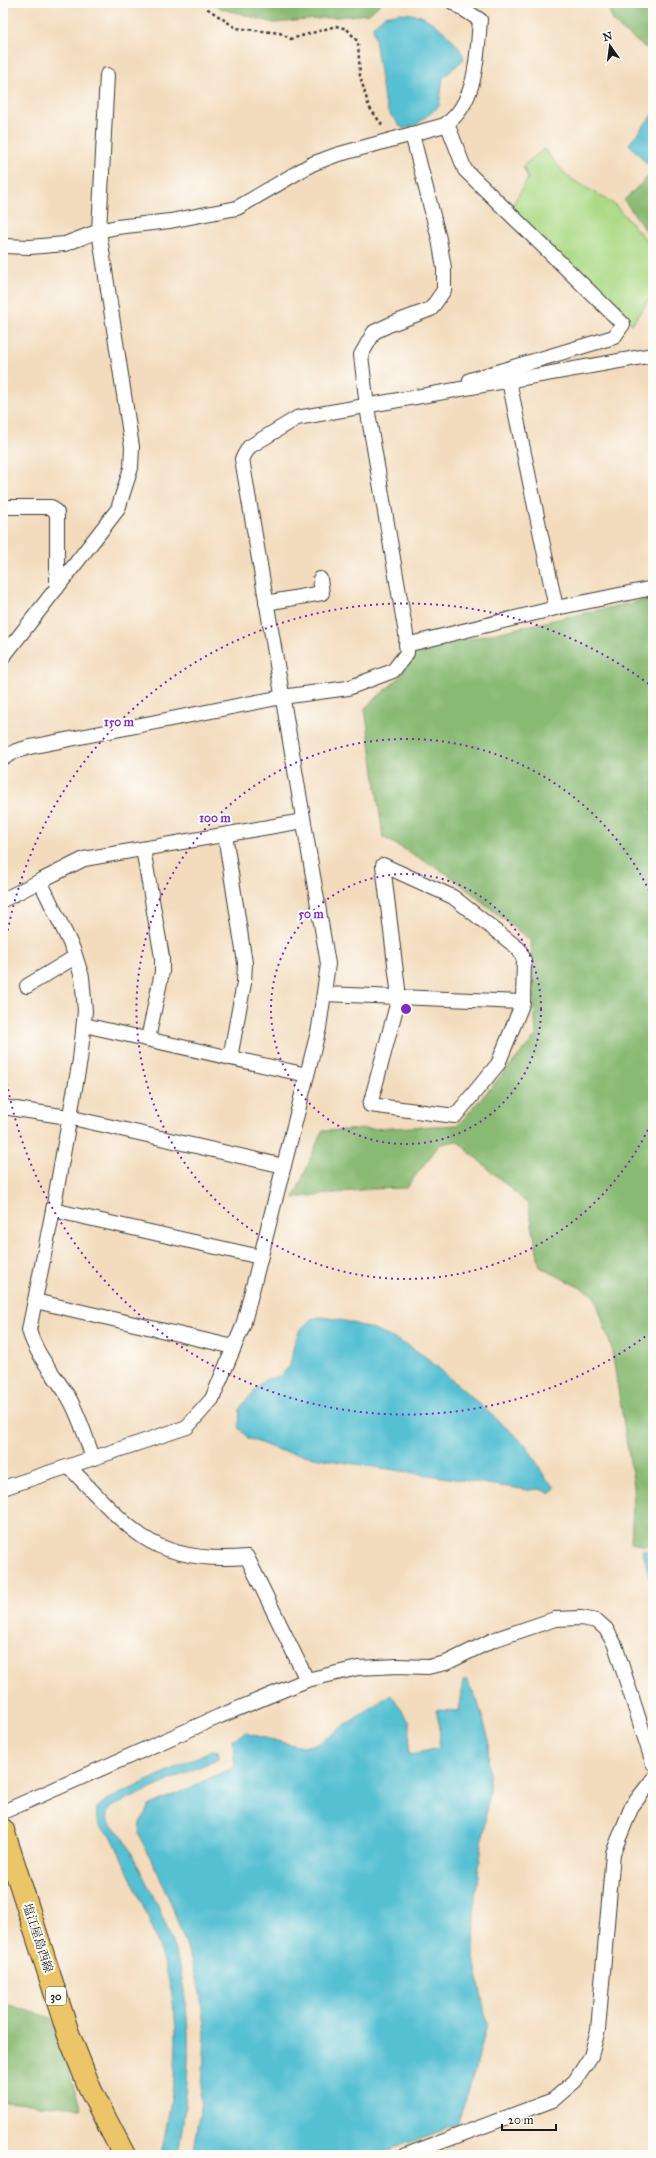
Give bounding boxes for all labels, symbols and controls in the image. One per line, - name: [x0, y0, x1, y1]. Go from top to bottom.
- north arrow: [590, 26, 630, 66]
- text: N: [602, 29, 614, 44]
- text: 150 m: [104, 715, 135, 729]
- text: 100 m: [199, 811, 232, 825]
- text: 50 m: [298, 907, 325, 921]
- centre of rings: [399, 1002, 413, 1016]
- street label: 塩江屋島西線: [20, 1902, 56, 1974]
- road number: 30: [46, 1987, 66, 2005]
- scale bar: [502, 2106, 556, 2132]
- text: 20 m: [508, 2113, 534, 2127]

